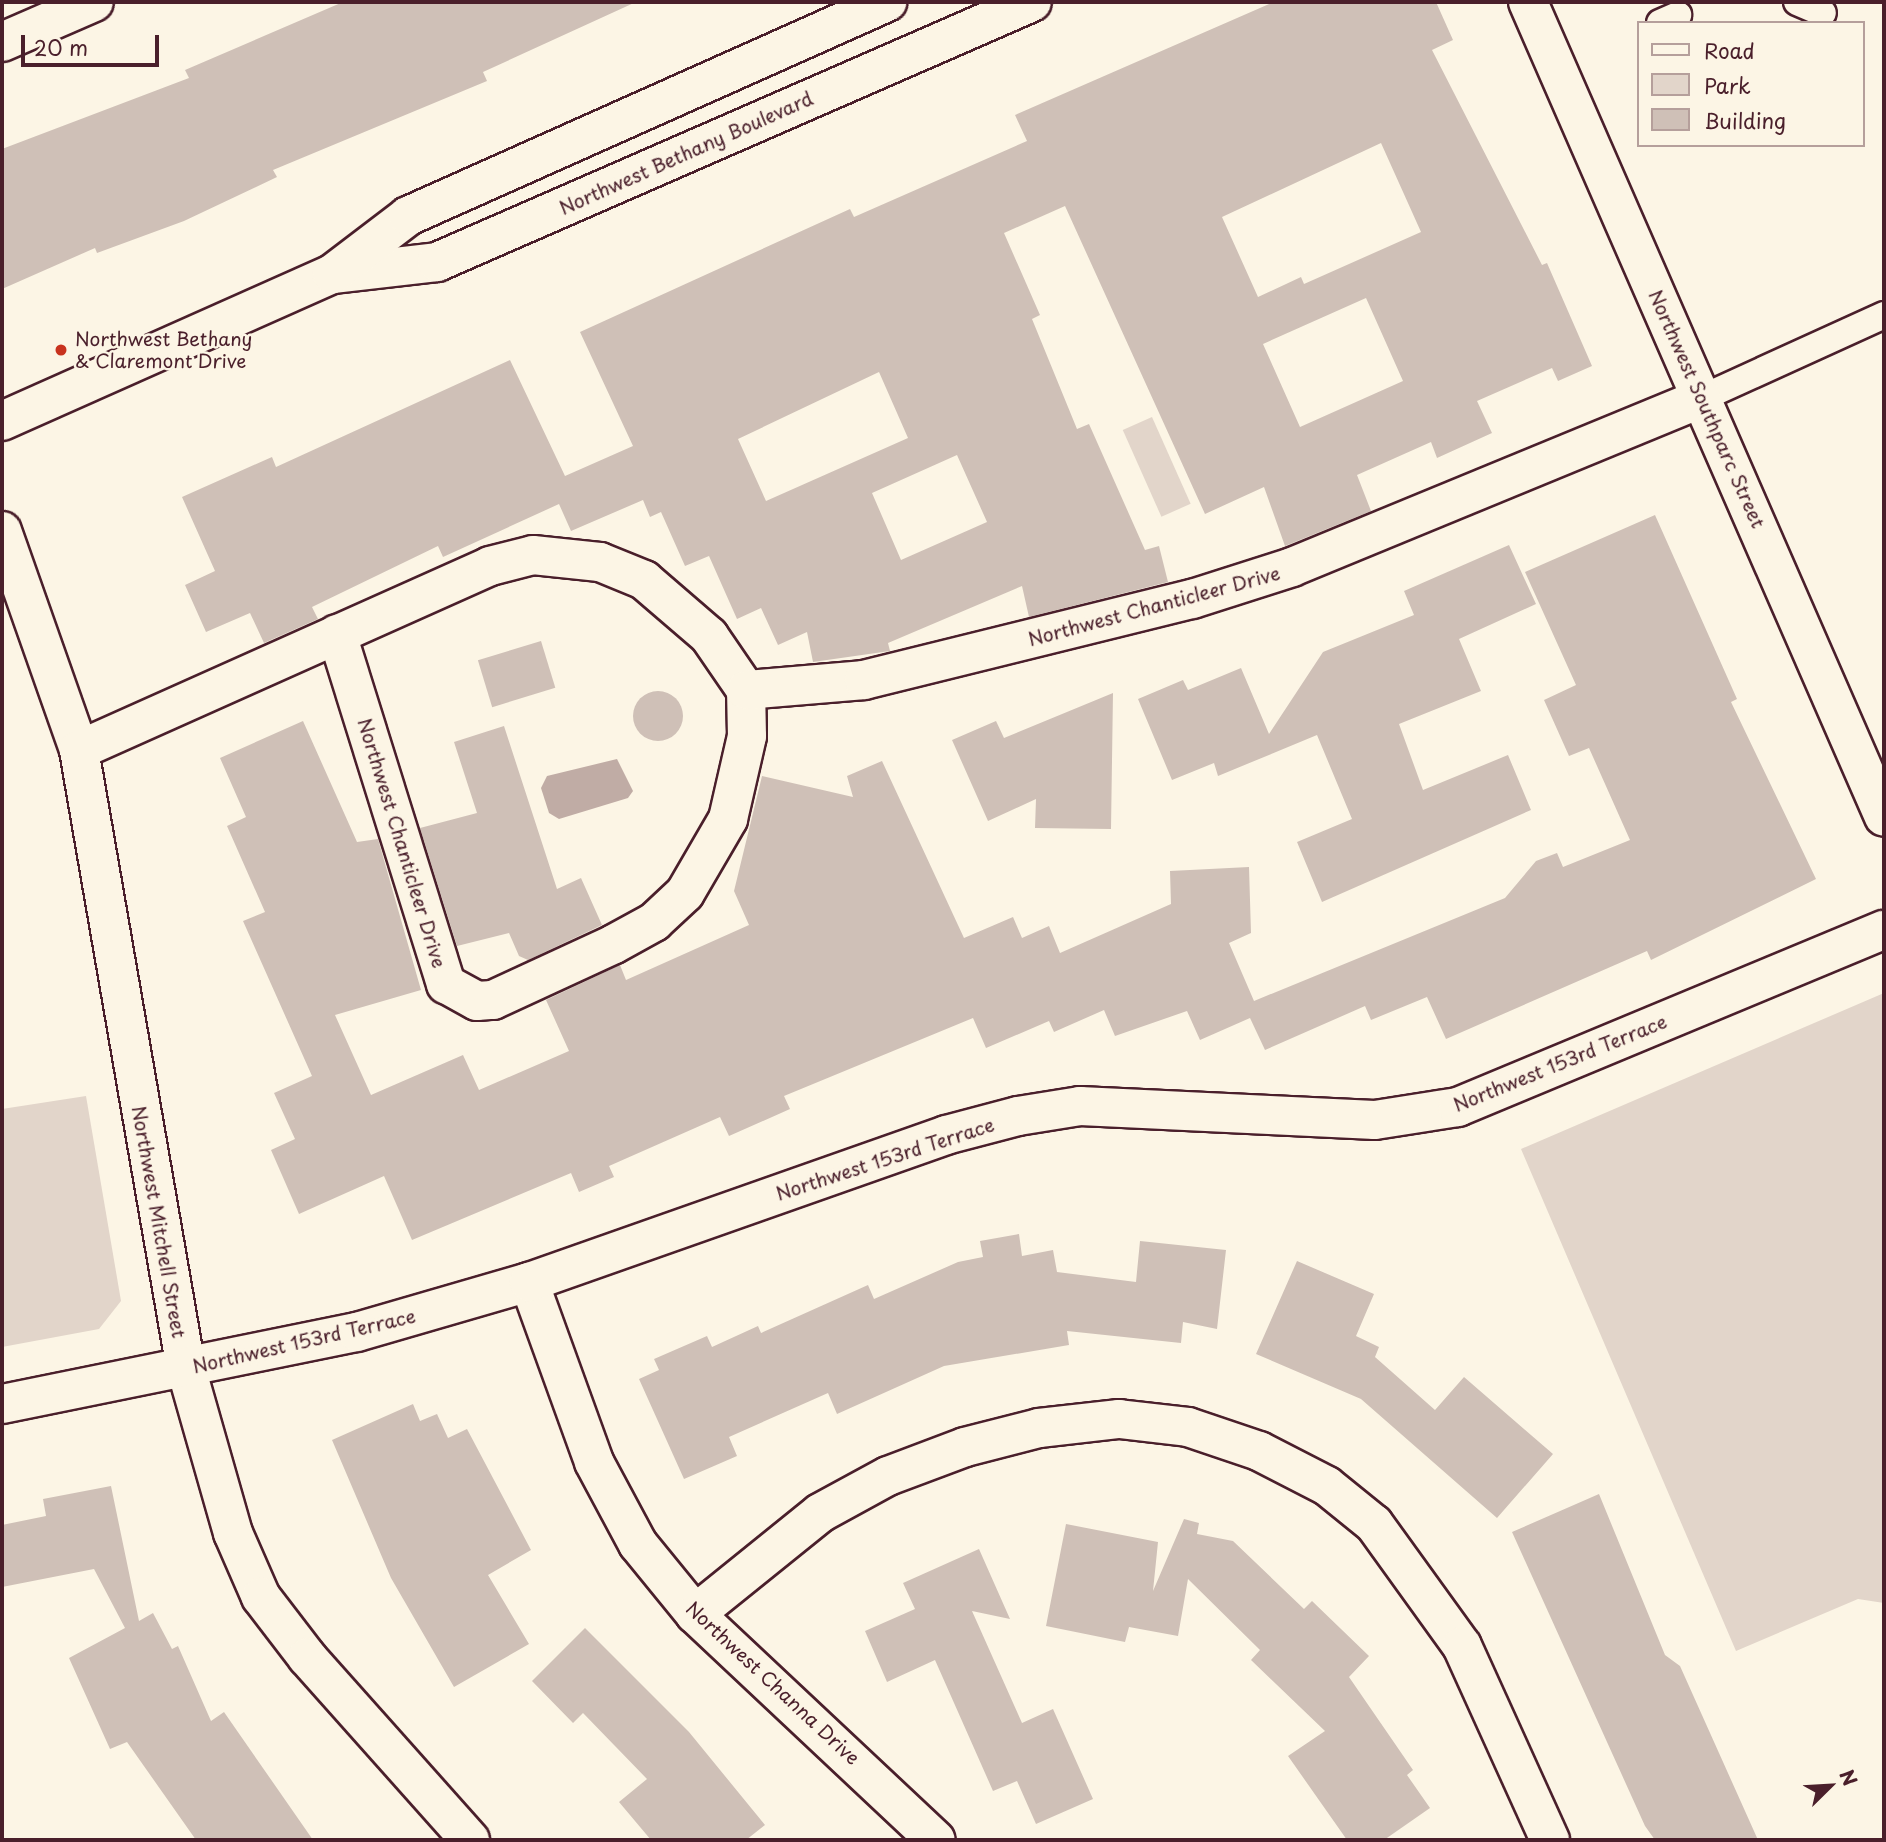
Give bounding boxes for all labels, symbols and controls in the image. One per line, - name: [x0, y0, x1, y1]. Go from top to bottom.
- scale bar: [24, 21, 163, 65]
- legend: [1638, 21, 1865, 147]
- text: 20 m: [34, 31, 88, 63]
- text: Road: [1704, 34, 1755, 66]
- text: Park: [1704, 69, 1751, 101]
- street label: Northwest Bethany Boulevard: [556, 87, 816, 219]
- text: Building: [1704, 104, 1786, 136]
- street label: Northwest Southparc Street: [1644, 287, 1770, 531]
- place label: Northwest Bethany & Claremont Drive: [75, 328, 252, 372]
- marker: Northwest Bethany & Claremont Drive: [53, 342, 69, 358]
- street label: Northwest Chanticleer Drive: [1025, 561, 1283, 651]
- street label: Northwest Chanticleer Drive: [353, 715, 451, 971]
- street label: Northwest 153rd Terrace: [1450, 1010, 1670, 1116]
- street label: Northwest Mitchell Street: [127, 1104, 191, 1340]
- street label: Northwest 153rd Terrace: [773, 1113, 997, 1205]
- street label: Northwest 153rd Terrace: [190, 1304, 418, 1378]
- street label: Northwest Channa Drive: [682, 1597, 864, 1769]
- north arrow: [1795, 1751, 1865, 1821]
- text: N: [1833, 1765, 1865, 1790]

